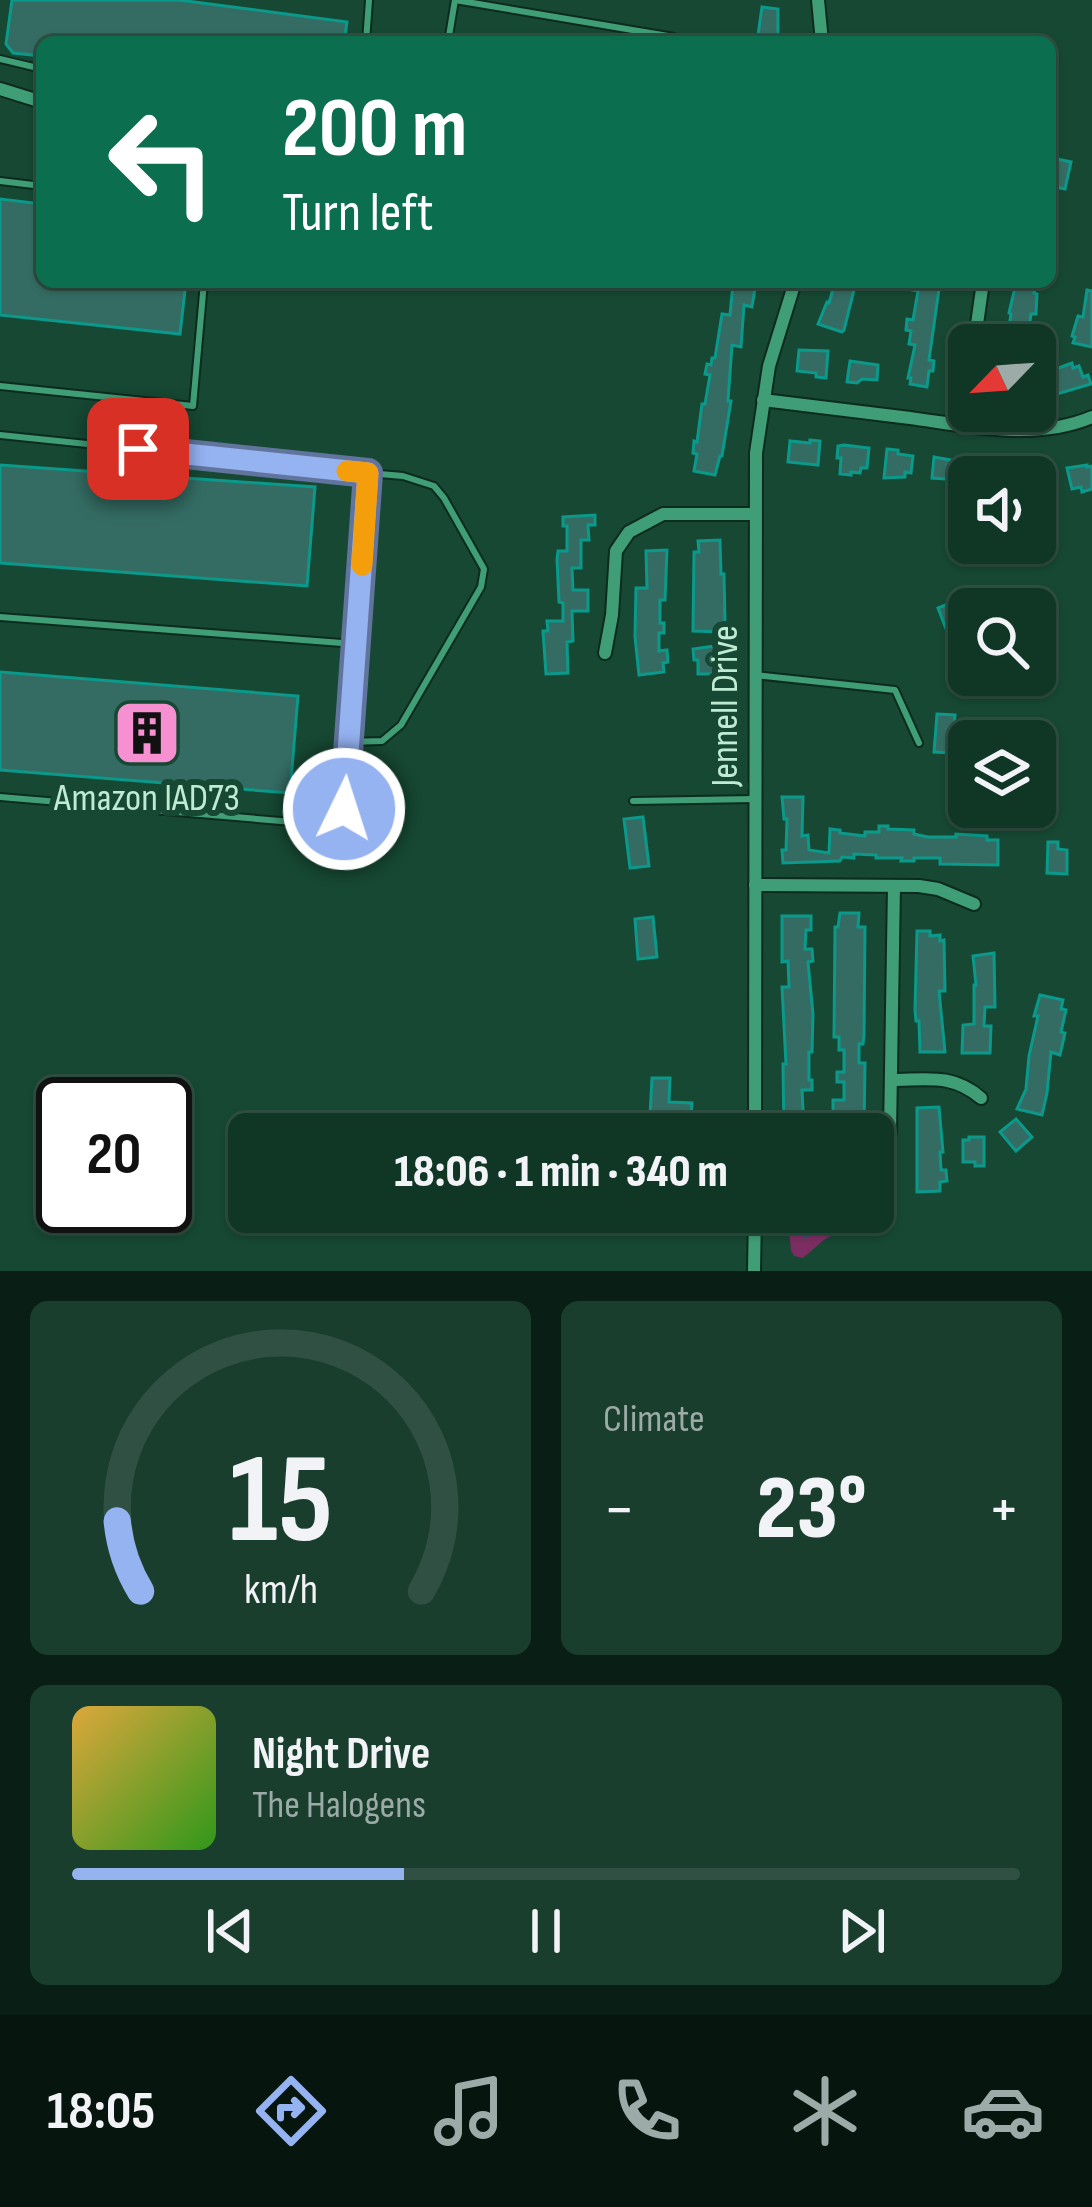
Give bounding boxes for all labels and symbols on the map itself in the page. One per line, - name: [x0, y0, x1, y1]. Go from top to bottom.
- north arrow: [948, 324, 1056, 432]
- pin: [87, 398, 189, 500]
- street label: Jennell Drive: [702, 625, 749, 788]
- building icon: Amazon IAD73: [112, 698, 182, 768]
- position arrow: [281, 746, 407, 872]
- place label: Amazon IAD73: [53, 775, 240, 822]
- speed limit sign: 20: [36, 1077, 192, 1233]

